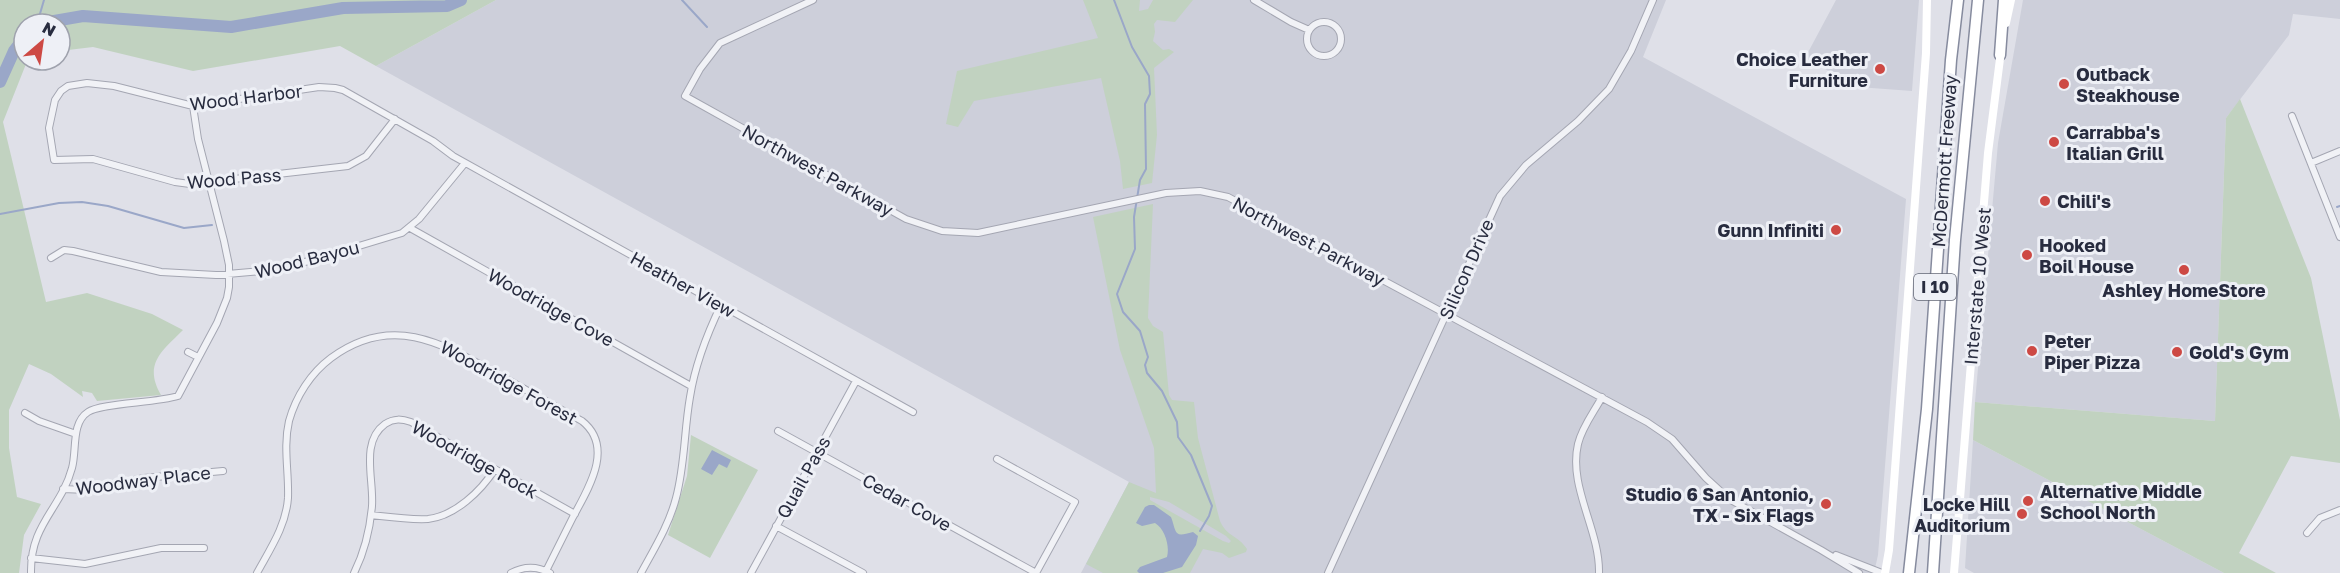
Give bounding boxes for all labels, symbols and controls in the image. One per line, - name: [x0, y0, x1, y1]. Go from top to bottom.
- north arrow: [12, 12, 72, 72]
- text: N: [39, 17, 59, 41]
- place label: Choice Leather Furniture: [1736, 48, 1868, 91]
- marker: Choice Leather Furniture: [1873, 62, 1887, 76]
- place label: Outback Steakhouse: [2076, 63, 2180, 106]
- street label: McDermott Freeway: [1927, 74, 1961, 248]
- marker: Outback Steakhouse: [2057, 77, 2071, 91]
- street label: Wood Harbor: [188, 79, 304, 115]
- street label: Northwest Parkway: [739, 119, 897, 221]
- place label: Carrabba's Italian Grill: [2066, 121, 2164, 164]
- marker: Carrabba's Italian Grill: [2047, 135, 2061, 149]
- street label: Wood Pass: [186, 163, 282, 193]
- place label: Chili's: [2057, 190, 2111, 212]
- street label: Northwest Parkway: [1229, 192, 1389, 290]
- marker: Chili's: [2038, 194, 2052, 208]
- street label: Interstate 10 West: [1959, 206, 1995, 366]
- street label: Silicon Drive: [1434, 215, 1498, 323]
- place label: Gunn Infiniti: [1717, 219, 1824, 241]
- marker: Gunn Infiniti: [1829, 223, 1843, 237]
- place label: Hooked Boil House: [2039, 234, 2134, 277]
- street label: Wood Bayou: [252, 235, 362, 283]
- street label: Heather View: [627, 246, 739, 322]
- marker: Hooked Boil House: [2020, 248, 2034, 262]
- street label: Woodridge Cove: [484, 263, 618, 351]
- marker: Ashley HomeStore: [2177, 263, 2191, 277]
- road number: I 10: [1914, 274, 1956, 300]
- place label: Ashley HomeStore: [2102, 279, 2266, 301]
- place label: Peter Piper Pizza: [2044, 330, 2140, 373]
- street label: Woodridge Forest: [437, 335, 581, 429]
- place label: Gold's Gym: [2189, 341, 2289, 363]
- marker: Peter Piper Pizza: [2025, 344, 2039, 358]
- marker: Gold's Gym: [2170, 345, 2184, 359]
- street label: Woodridge Rock: [408, 415, 542, 503]
- street label: Quail Pass: [771, 432, 835, 522]
- street label: Woodway Place: [74, 461, 212, 499]
- street label: Cedar Cove: [859, 469, 955, 535]
- place label: Alternative Middle School North: [2040, 480, 2202, 523]
- place label: Studio 6 San Antonio, TX - Six Flags: [1625, 483, 1814, 526]
- place label: Locke Hill Auditorium: [1914, 493, 2010, 536]
- marker: Alternative Middle School North: [2021, 494, 2035, 508]
- marker: Studio 6 San Antonio, TX - Six Flags: [1819, 497, 1833, 511]
- marker: Locke Hill Auditorium: [2015, 507, 2029, 521]

